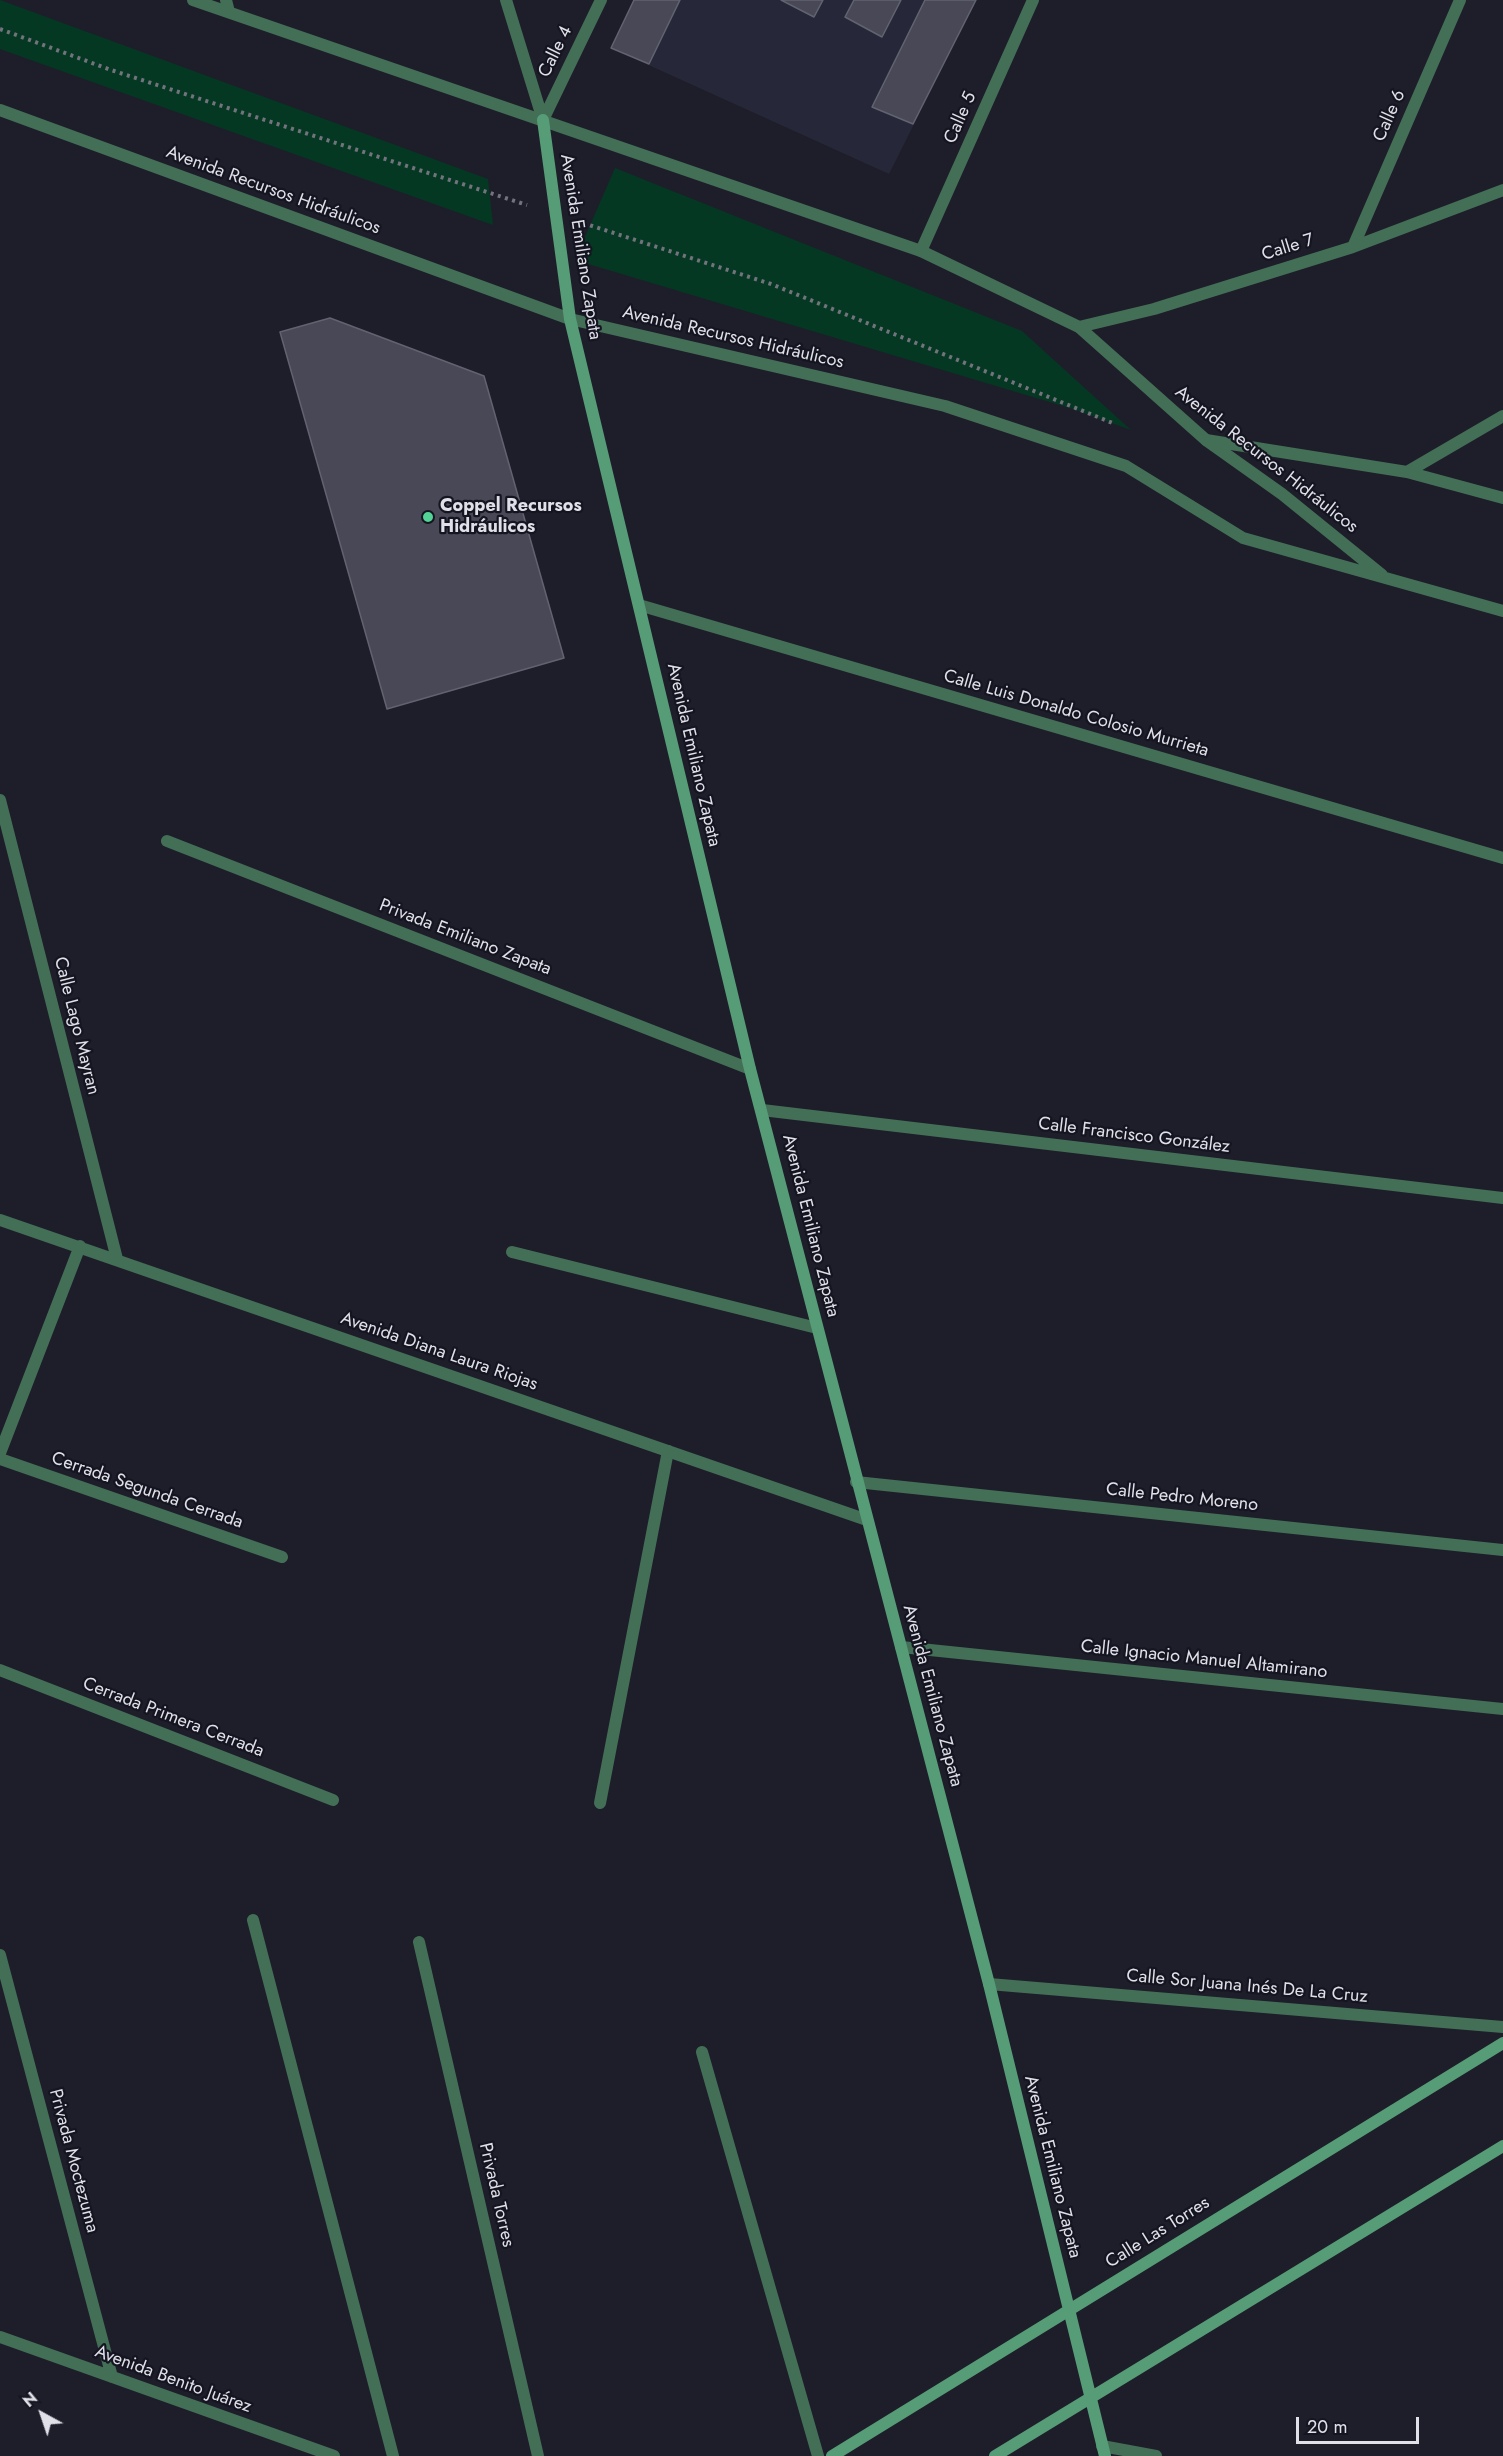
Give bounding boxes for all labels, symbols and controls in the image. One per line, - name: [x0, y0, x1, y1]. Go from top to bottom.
- street label: Calle 4: [534, 23, 578, 81]
- street label: Calle 6: [1369, 87, 1411, 145]
- street label: Calle 5: [940, 89, 982, 147]
- street label: Avenida Recursos Hidráulicos: [163, 142, 383, 240]
- street label: Avenida Emiliano Zapata: [555, 153, 605, 341]
- street label: Calle 7: [1259, 230, 1317, 266]
- street label: Avenida Recursos Hidráulicos: [620, 302, 846, 374]
- street label: Avenida Recursos Hidráulicos: [1170, 382, 1362, 538]
- place label: Coppel Recursos Hidráulicos: [440, 496, 582, 538]
- marker: Coppel Recursos Hidráulicos: [421, 510, 435, 524]
- street label: Avenida Emiliano Zapata: [661, 661, 725, 849]
- street label: Calle Luis Donaldo Colosio Murrieta: [941, 666, 1211, 762]
- street label: Privada Emiliano Zapata: [376, 895, 554, 981]
- street label: Calle Lago Mayran: [48, 955, 104, 1097]
- street label: Calle Francisco González: [1037, 1114, 1231, 1158]
- street label: Avenida Emiliano Zapata: [777, 1132, 843, 1320]
- street label: Avenida Diana Laura Riojas: [338, 1308, 540, 1396]
- street label: Cerrada Segunda Cerrada: [48, 1448, 246, 1534]
- street label: Calle Pedro Moreno: [1105, 1479, 1259, 1517]
- street label: Avenida Emiliano Zapata: [897, 1603, 967, 1789]
- street label: Calle Ignacio Manuel Altamirano: [1080, 1636, 1328, 1684]
- street label: Cerrada Primera Cerrada: [79, 1673, 267, 1763]
- street label: Calle Sor Juana Inés De La Cruz: [1125, 1966, 1369, 2008]
- street label: Avenida Emiliano Zapata: [1019, 2073, 1085, 2261]
- street label: Privada Moctezuma: [43, 2087, 103, 2235]
- street label: Privada Torres: [474, 2141, 518, 2249]
- street label: Calle Las Torres: [1102, 2192, 1214, 2274]
- street label: Avenida Benito Juárez: [92, 2342, 254, 2418]
- north arrow: [12, 2384, 72, 2444]
- text: N: [18, 2387, 42, 2413]
- scale bar: [1299, 2405, 1422, 2443]
- text: 20 m: [1307, 2414, 1347, 2440]

